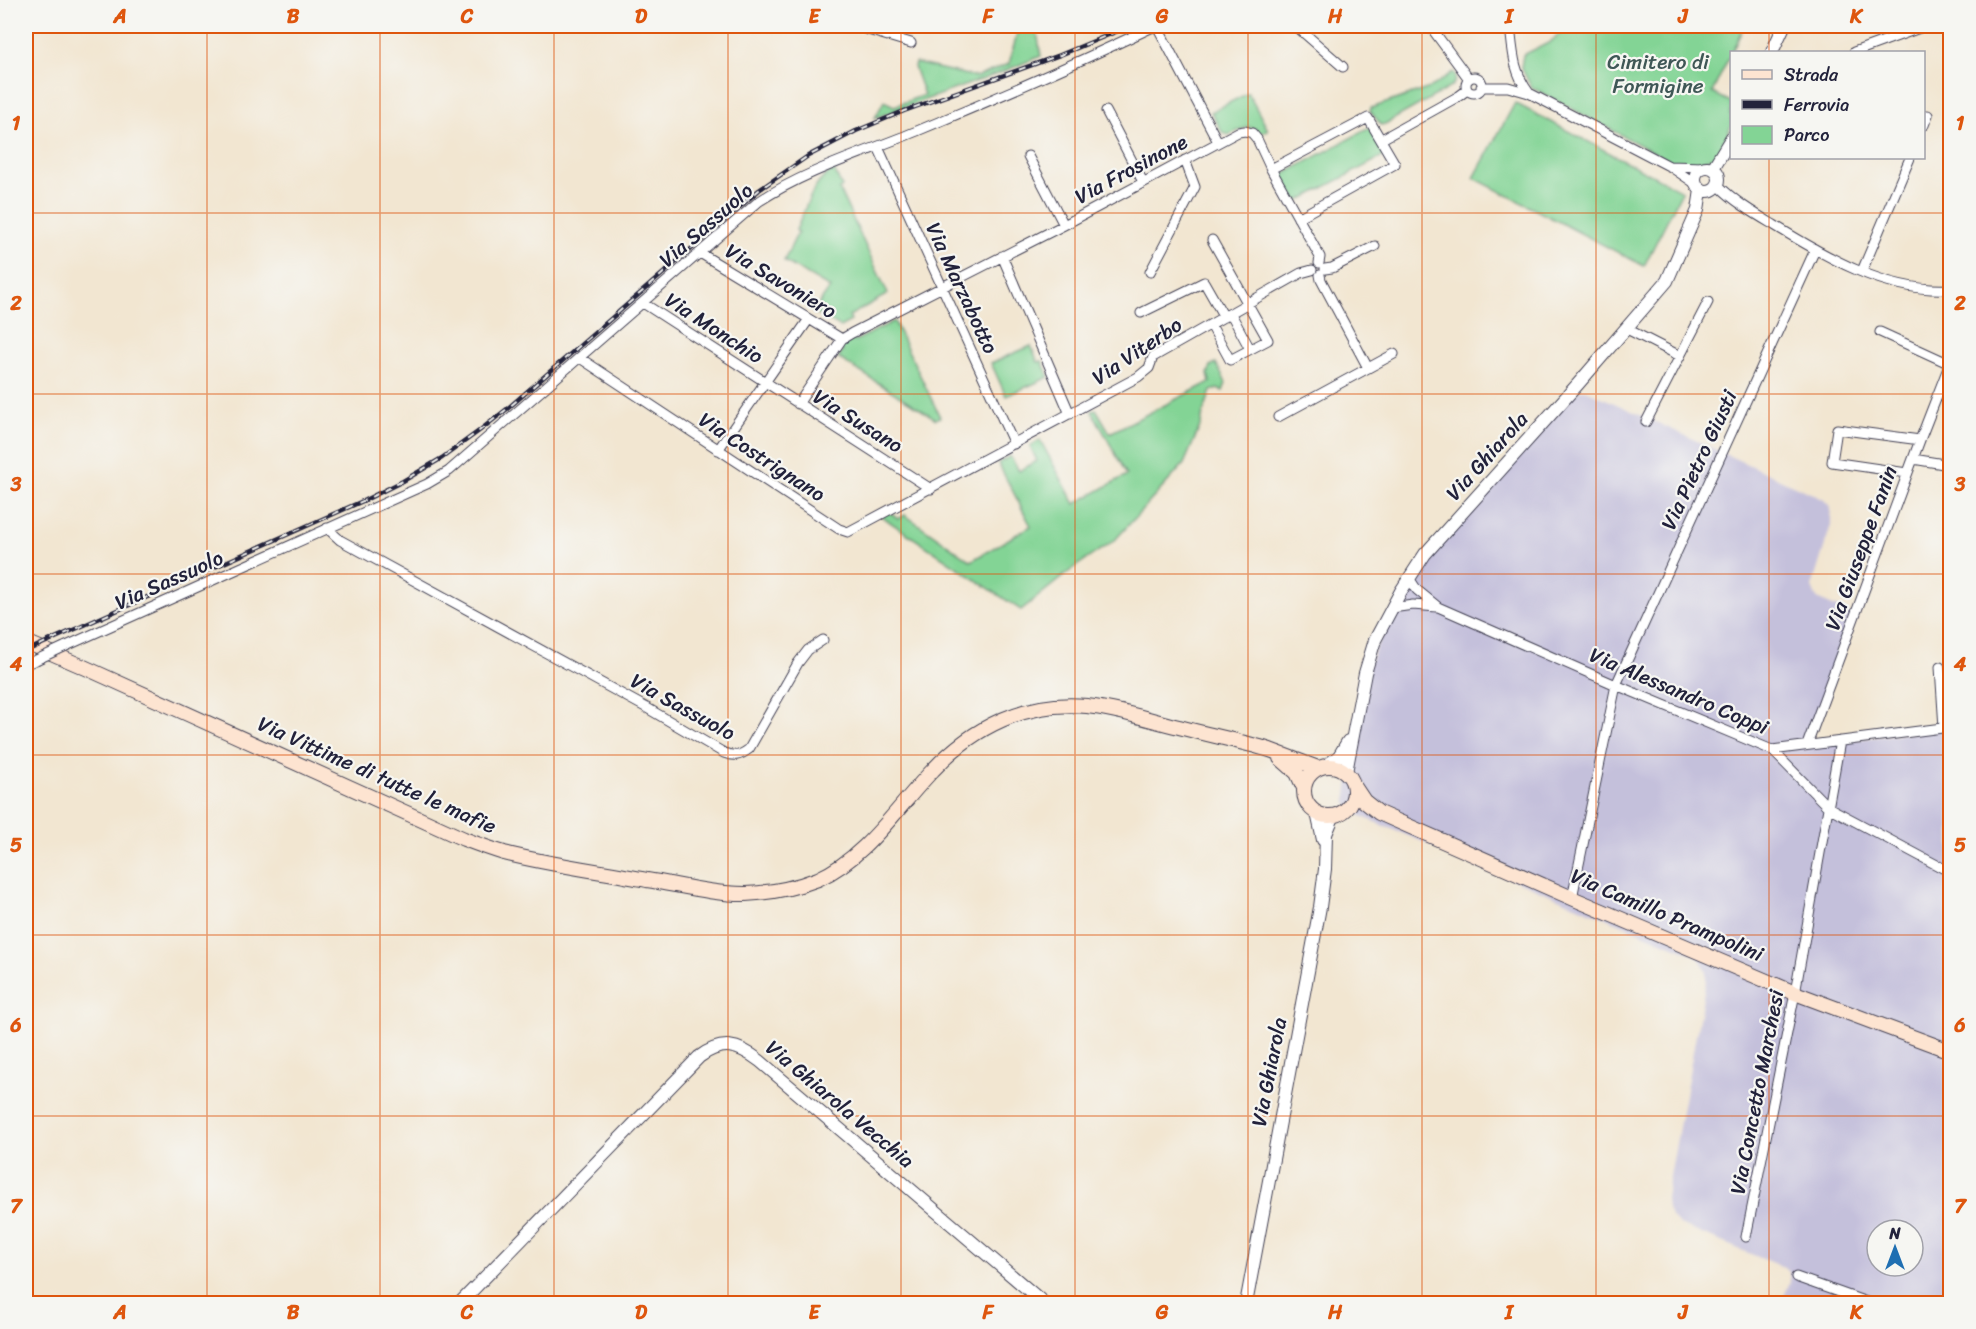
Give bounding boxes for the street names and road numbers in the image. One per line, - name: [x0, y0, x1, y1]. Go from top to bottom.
- street label: Via Frosinone: [1067, 123, 1195, 215]
- street label: Via Sassuolo: [650, 173, 762, 277]
- street label: Via Marzabotto: [915, 216, 1009, 360]
- street label: Via Savoniero: [718, 233, 845, 330]
- street label: Via Monchio: [657, 282, 772, 375]
- street label: Via Viterbo: [1084, 306, 1191, 396]
- street label: Via Susano: [805, 378, 911, 464]
- street label: Via Pietro Giusti: [1650, 383, 1749, 536]
- street label: Via Costrignano: [691, 402, 833, 512]
- street label: Via Ghiarola: [1436, 402, 1538, 510]
- street label: Via Giuseppe Fanin: [1814, 460, 1908, 636]
- street label: Via Sassuolo: [108, 539, 230, 621]
- street label: Via Alessandro Coppi: [1583, 636, 1776, 746]
- street label: Via Sassuolo: [623, 662, 743, 752]
- street label: Via Vittime di tutte le mafie: [251, 705, 503, 845]
- street label: Via Camillo Prampolini: [1564, 857, 1771, 973]
- street label: Via Concetto Marchesi: [1719, 985, 1796, 1198]
- street label: Via Ghiarola: [1240, 1014, 1298, 1130]
- street label: Via Ghiarola Vecchia: [757, 1030, 924, 1179]

